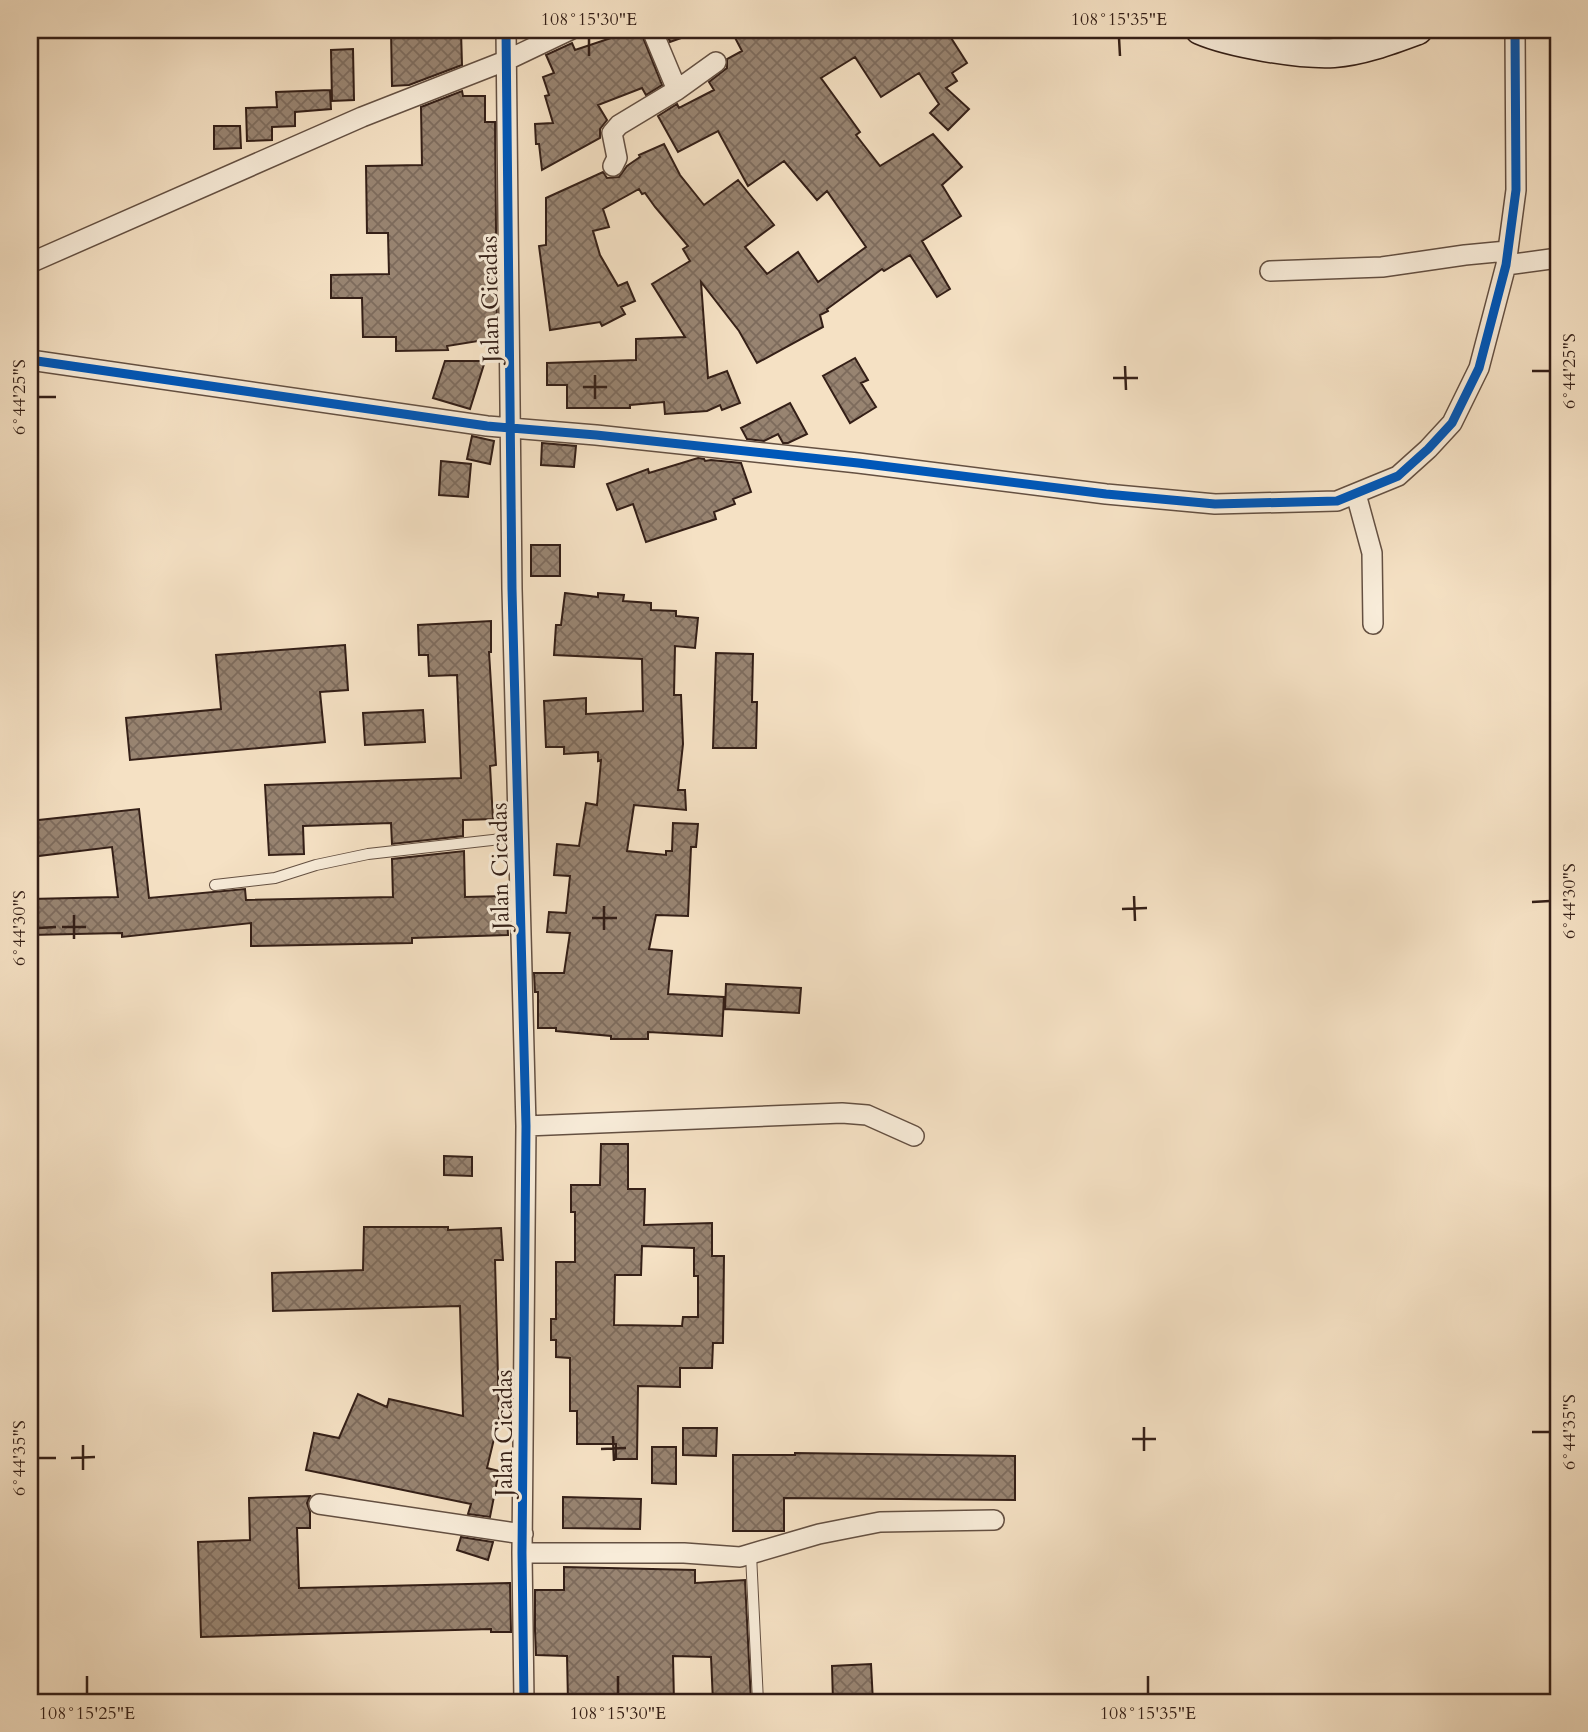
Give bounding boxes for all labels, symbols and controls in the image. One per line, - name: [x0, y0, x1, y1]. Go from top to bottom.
- text: 108°15'30"E: [541, 7, 637, 32]
- text: 108°15'35"E: [1071, 7, 1167, 32]
- street label: Jalan Cicadas: [473, 235, 507, 366]
- text: 6°44'25"S: [1557, 333, 1582, 409]
- text: 6°44'25"S: [7, 359, 32, 435]
- street label: Jalan Cicadas: [483, 802, 517, 933]
- text: 6°44'30"S: [1557, 863, 1582, 939]
- text: 6°44'30"S: [7, 890, 32, 966]
- street label: Jalan Cicadas: [489, 1369, 520, 1500]
- text: 6°44'35"S: [1557, 1394, 1582, 1470]
- text: 6°44'35"S: [7, 1420, 32, 1496]
- text: 108°15'25"E: [39, 1701, 135, 1726]
- text: 108°15'30"E: [570, 1701, 666, 1726]
- text: 108°15'35"E: [1100, 1701, 1196, 1726]

